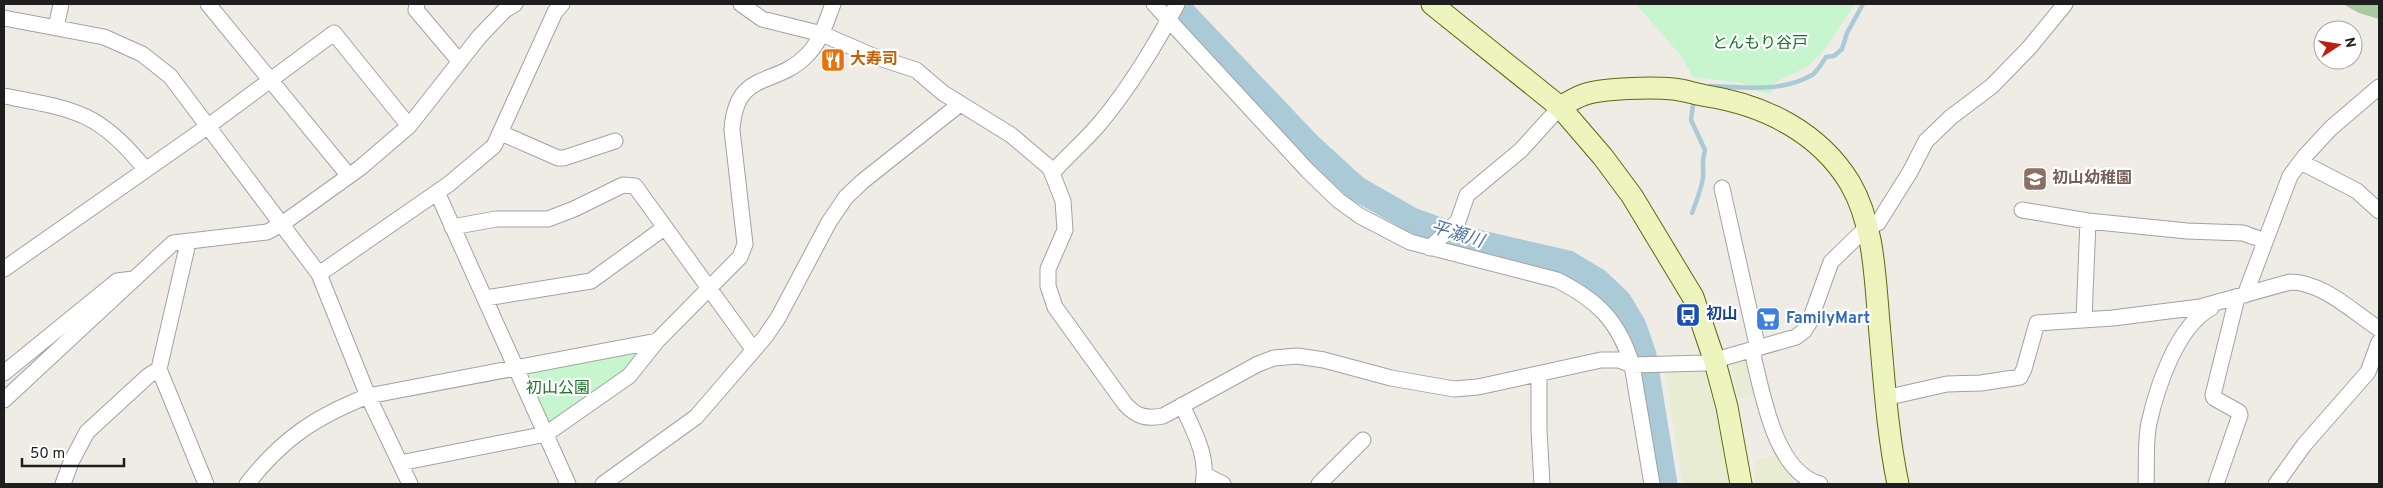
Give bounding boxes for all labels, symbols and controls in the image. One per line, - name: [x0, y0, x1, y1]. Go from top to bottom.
- north arrow: [2313, 20, 2363, 70]
- park label: とんもり谷戸: [1712, 34, 1808, 54]
- text: N: [2340, 36, 2359, 49]
- restaurant icon: 大寿司: [820, 47, 846, 73]
- place label: 大寿司: [850, 50, 898, 70]
- school or university icon: 初山幼稚園: [2022, 166, 2048, 192]
- place label: 初山幼稚園: [2052, 169, 2132, 189]
- water label: 平瀬川: [1428, 216, 1488, 254]
- bus stop icon: 初山: [1675, 302, 1701, 328]
- place label: 初山: [1706, 305, 1738, 325]
- supermarket icon: FamilyMart: [1755, 306, 1781, 332]
- place label: FamilyMart: [1786, 309, 1870, 329]
- park label: 初山公園: [526, 379, 590, 399]
- scale bar: [22, 436, 125, 468]
- text: 50 m: [30, 445, 65, 464]

